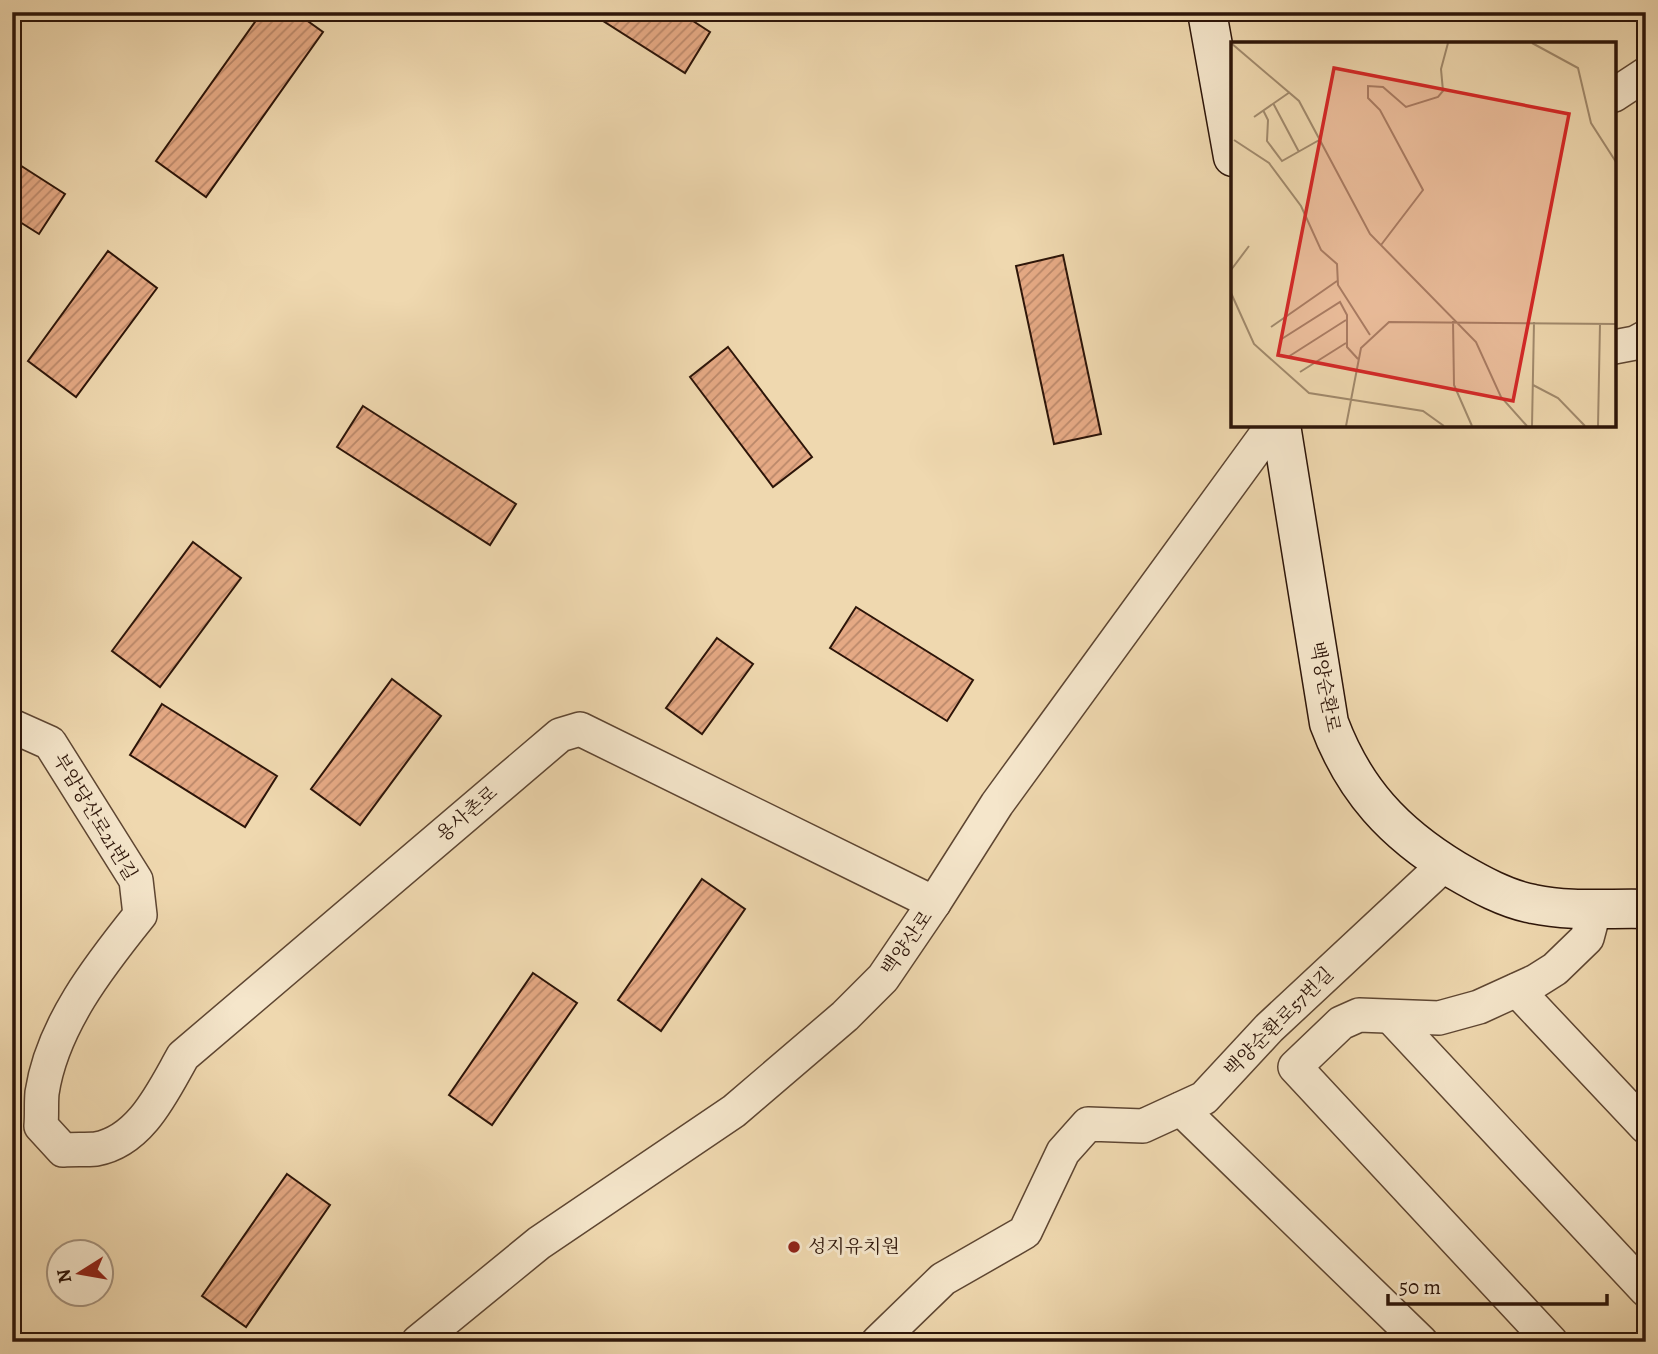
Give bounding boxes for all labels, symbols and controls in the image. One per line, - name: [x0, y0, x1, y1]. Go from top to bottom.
- inset map: [1231, 42, 1616, 427]
- street label: 백양순환로: [1303, 639, 1347, 735]
- street label: 부암당산로21번길: [47, 749, 143, 885]
- street label: 용사촌로: [431, 780, 503, 848]
- street label: 백양산로: [875, 905, 939, 981]
- street label: 백양순환로57번길: [1219, 962, 1339, 1082]
- place label: 성지유치원: [808, 1234, 900, 1260]
- north arrow: [46, 1238, 116, 1308]
- marker: 성지유치원: [786, 1239, 802, 1255]
- scale bar: [1388, 1263, 1607, 1307]
- text: N: [50, 1267, 78, 1285]
- text: 50 m: [1399, 1273, 1441, 1301]

